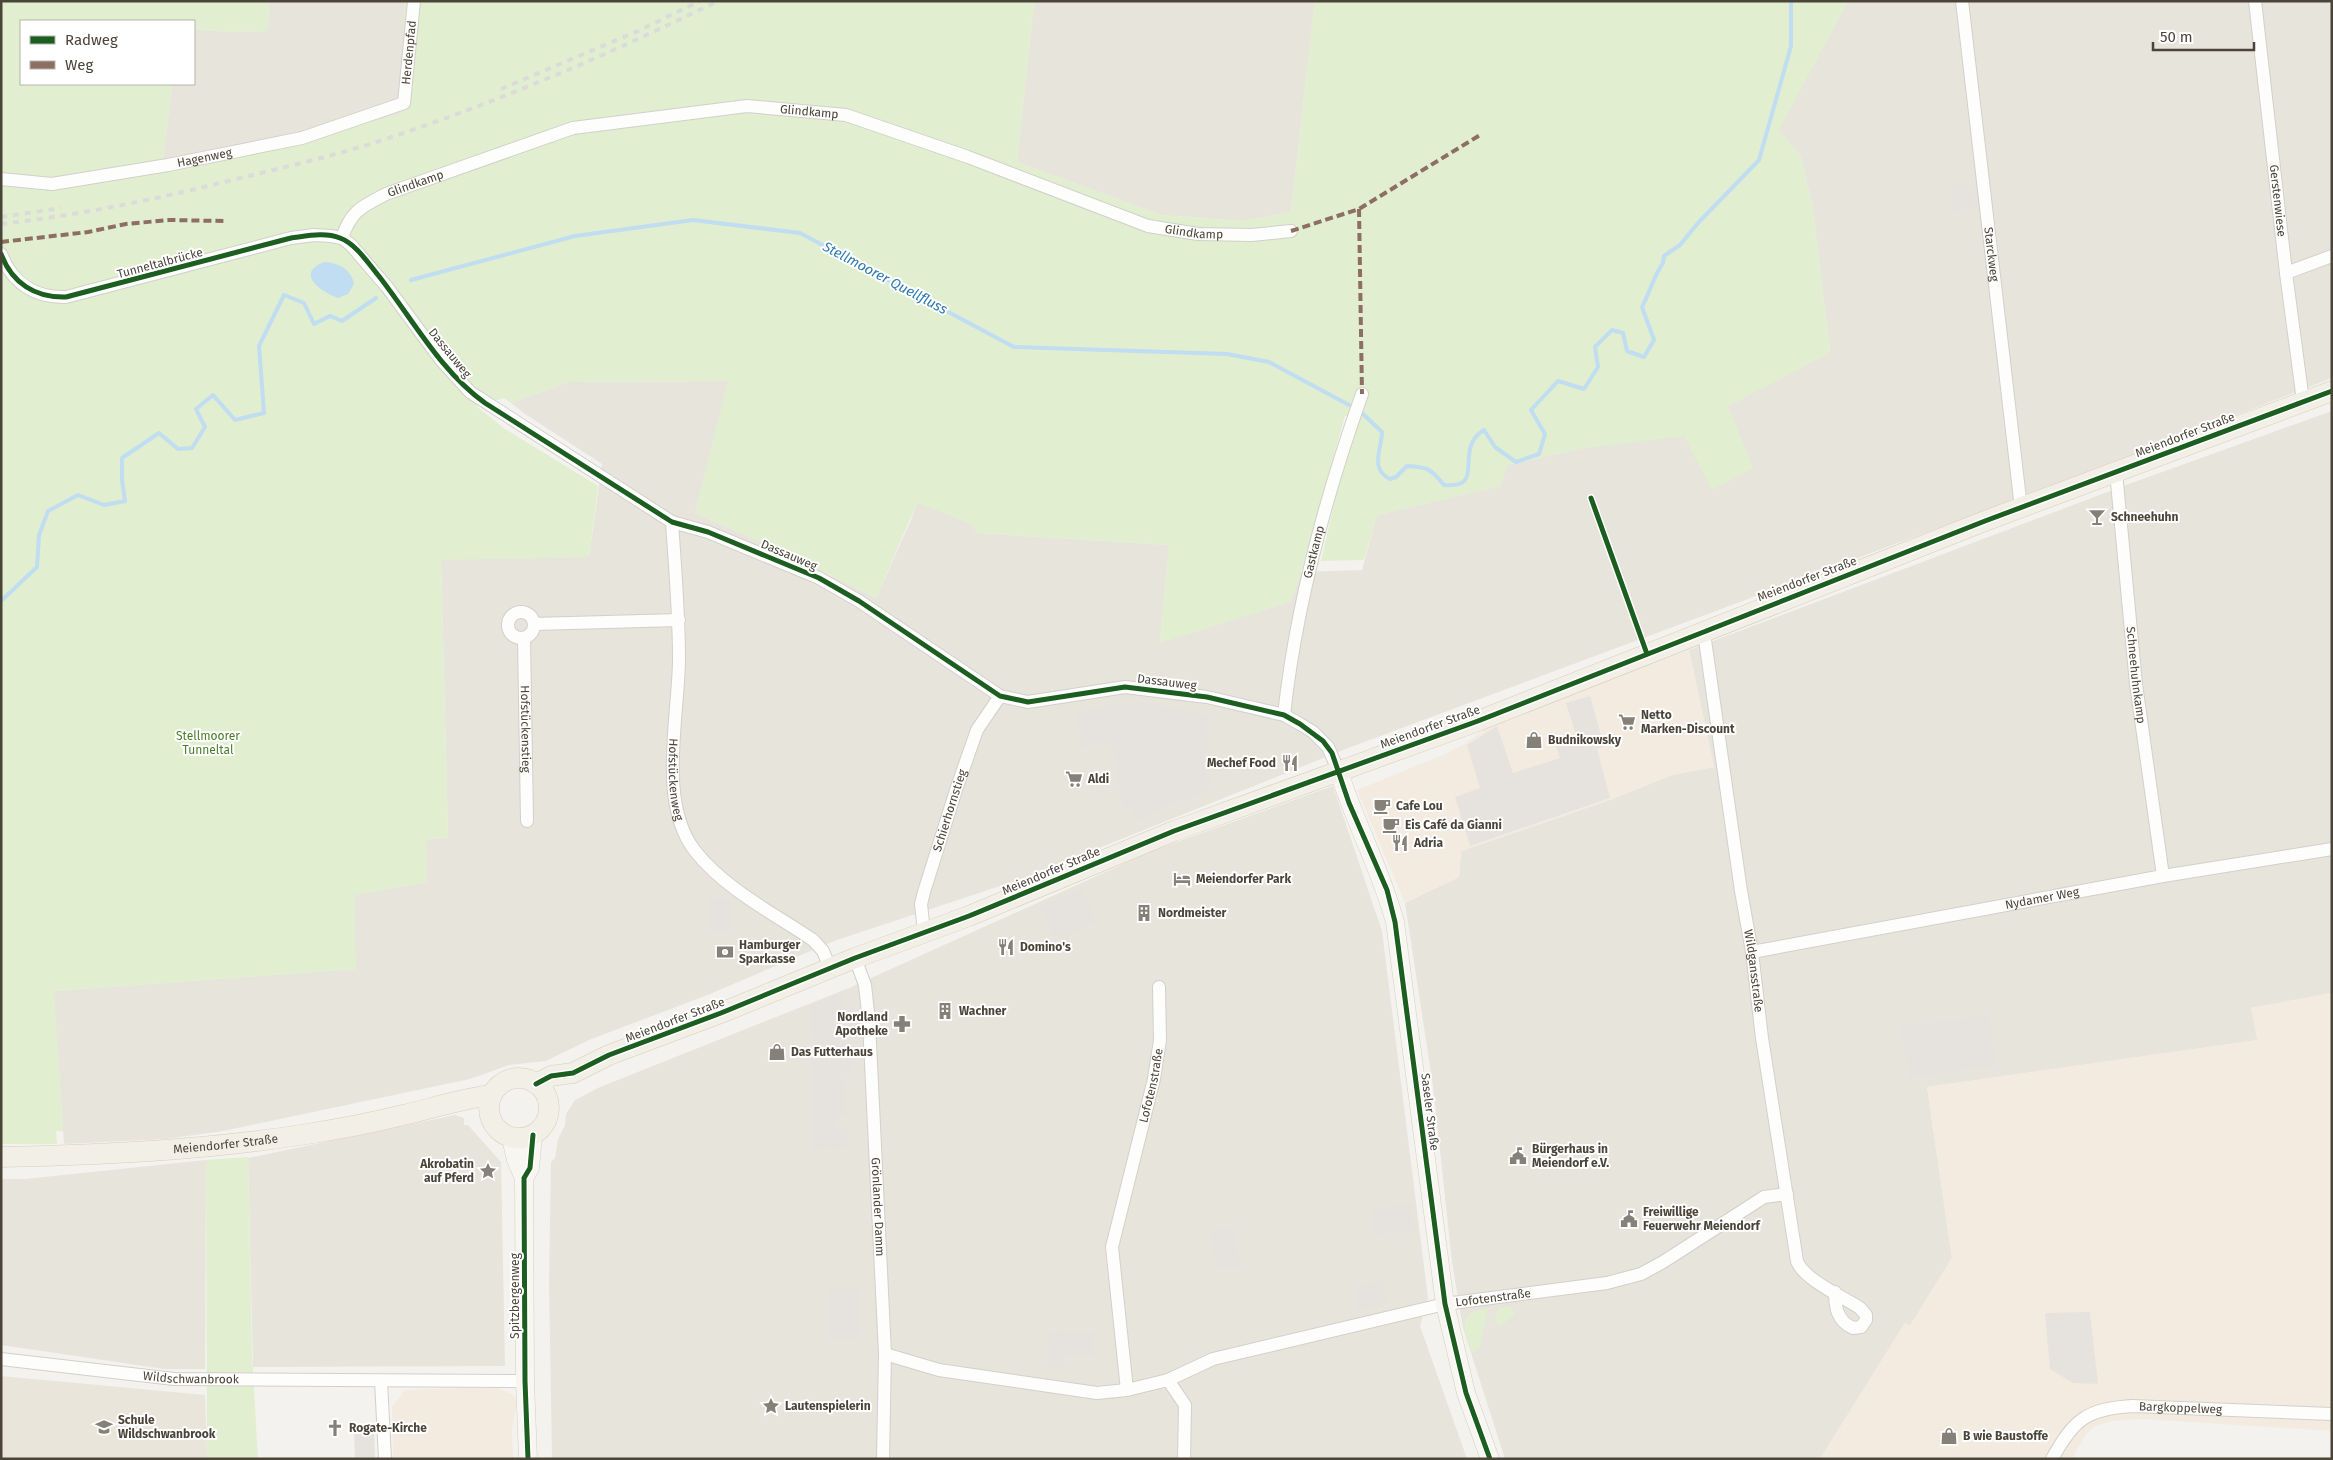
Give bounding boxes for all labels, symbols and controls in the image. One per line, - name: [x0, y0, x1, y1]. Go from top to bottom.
- legend: [20, 20, 195, 85]
- street label: Herdenpfad: [399, 20, 419, 85]
- scale bar: [2153, 20, 2254, 52]
- text: 50 m: [2160, 28, 2193, 46]
- text: Radweg: [65, 31, 118, 49]
- text: Weg: [65, 56, 93, 74]
- street label: Glindkamp: [780, 102, 839, 121]
- street label: Hagenweg: [176, 145, 234, 170]
- street label: Gerstenwiese: [2267, 164, 2289, 238]
- street label: Glindkamp: [386, 167, 446, 200]
- street label: Glindkamp: [1164, 222, 1223, 241]
- street label: Starckweg: [1981, 226, 2002, 283]
- water label: Stellmoorer Quellfluss: [819, 237, 951, 318]
- street label: Tunneltalbrücke: [116, 245, 204, 281]
- street label: Dassauweg: [426, 325, 475, 381]
- street label: Meiendorfer Straße: [2133, 410, 2237, 460]
- bar icon: Schneehuhn: [2087, 507, 2107, 527]
- place label: Schneehuhn: [2111, 510, 2178, 524]
- street label: Gastkamp: [1301, 524, 1327, 580]
- street label: Dassauweg: [759, 537, 820, 573]
- street label: Meiendorfer Straße: [1755, 554, 1859, 604]
- street label: Schneehuhnkamp: [2124, 626, 2148, 724]
- street label: Dassauweg: [1136, 671, 1198, 693]
- street label: Hofstückenstieg: [518, 685, 533, 774]
- street label: Meiendorfer Straße: [1378, 702, 1482, 752]
- place label: Netto Marken-Discount: [1641, 708, 1735, 736]
- supermarket icon: Netto Marken-Discount: [1617, 712, 1637, 732]
- park label: Stellmoorer Tunneltal: [176, 729, 240, 757]
- shop icon: Budnikowsky: [1524, 730, 1544, 750]
- place label: Budnikowsky: [1548, 733, 1622, 747]
- street label: Hofstückenweg: [666, 738, 686, 823]
- restaurant icon: Mechef Food: [1280, 753, 1300, 773]
- place label: Mechef Food: [1207, 756, 1276, 770]
- street label: Schierhornstieg: [930, 767, 970, 853]
- supermarket icon: Aldi: [1064, 769, 1084, 789]
- place label: Aldi: [1087, 772, 1109, 786]
- cafe icon: Cafe Lou: [1372, 796, 1392, 816]
- place label: Cafe Lou: [1396, 799, 1443, 813]
- cafe icon: Eis Café da Gianni: [1381, 815, 1401, 835]
- place label: Eis Café da Gianni: [1405, 818, 1502, 832]
- restaurant icon: Adria: [1390, 833, 1410, 853]
- place label: Adria: [1413, 836, 1443, 850]
- street label: Meiendorfer Straße: [1000, 844, 1102, 898]
- hotel icon: Meiendorfer Park: [1172, 869, 1192, 889]
- place label: Meiendorfer Park: [1196, 872, 1291, 886]
- street label: Nydamer Weg: [2004, 885, 2081, 912]
- building icon: Nordmeister: [1134, 903, 1154, 923]
- place label: Nordmeister: [1158, 906, 1227, 920]
- street label: Wildgansstraße: [1741, 928, 1766, 1013]
- restaurant icon: Domino's: [996, 937, 1016, 957]
- place label: Hamburger Sparkasse: [739, 938, 800, 966]
- place label: Domino's: [1020, 940, 1071, 954]
- bank icon: Hamburger Sparkasse: [715, 942, 735, 962]
- street label: Meiendorfer Straße: [623, 995, 727, 1045]
- building icon: Wachner: [935, 1001, 955, 1021]
- place label: Wachner: [959, 1004, 1007, 1018]
- place label: Nordland Apotheke: [834, 1010, 888, 1038]
- pharmacy icon: Nordland Apotheke: [892, 1014, 912, 1034]
- shop icon: Das Futterhaus: [767, 1042, 787, 1062]
- place label: Das Futterhaus: [791, 1045, 873, 1059]
- street label: Lofotenstraße: [1136, 1047, 1166, 1124]
- street label: Saseler Straße: [1418, 1072, 1442, 1152]
- street label: Meiendorfer Straße: [173, 1131, 279, 1156]
- place label: Bürgerhaus in Meiendorf e.V.: [1532, 1142, 1609, 1170]
- public building icon: Bürgerhaus in Meiendorf e.V.: [1508, 1146, 1528, 1166]
- place label: Akrobatin auf Pferd: [419, 1157, 474, 1185]
- street label: Grönlander Damm: [869, 1157, 887, 1257]
- place icon: Akrobatin auf Pferd: [478, 1161, 498, 1181]
- place label: Freiwillige Feuerwehr Meiendorf: [1643, 1205, 1762, 1233]
- public building icon: Freiwillige Feuerwehr Meiendorf: [1619, 1209, 1639, 1229]
- street label: Spitzbergenweg: [508, 1252, 522, 1339]
- street label: Lofotenstraße: [1455, 1286, 1532, 1310]
- street label: Wildschwanbrook: [142, 1368, 240, 1386]
- place icon: Lautenspielerin: [761, 1396, 781, 1416]
- place label: Lautenspielerin: [785, 1399, 871, 1413]
- street label: Bargkoppelweg: [2139, 1399, 2223, 1417]
- place label: Schule Wildschwanbrook: [118, 1413, 216, 1441]
- school or university icon: Schule Wildschwanbrook: [94, 1417, 114, 1437]
- church icon: Rogate-Kirche: [325, 1418, 345, 1438]
- place label: Rogate-Kirche: [349, 1421, 427, 1435]
- shop icon: B wie Baustoffe: [1939, 1426, 1959, 1446]
- place label: B wie Baustoffe: [1963, 1429, 2049, 1443]

